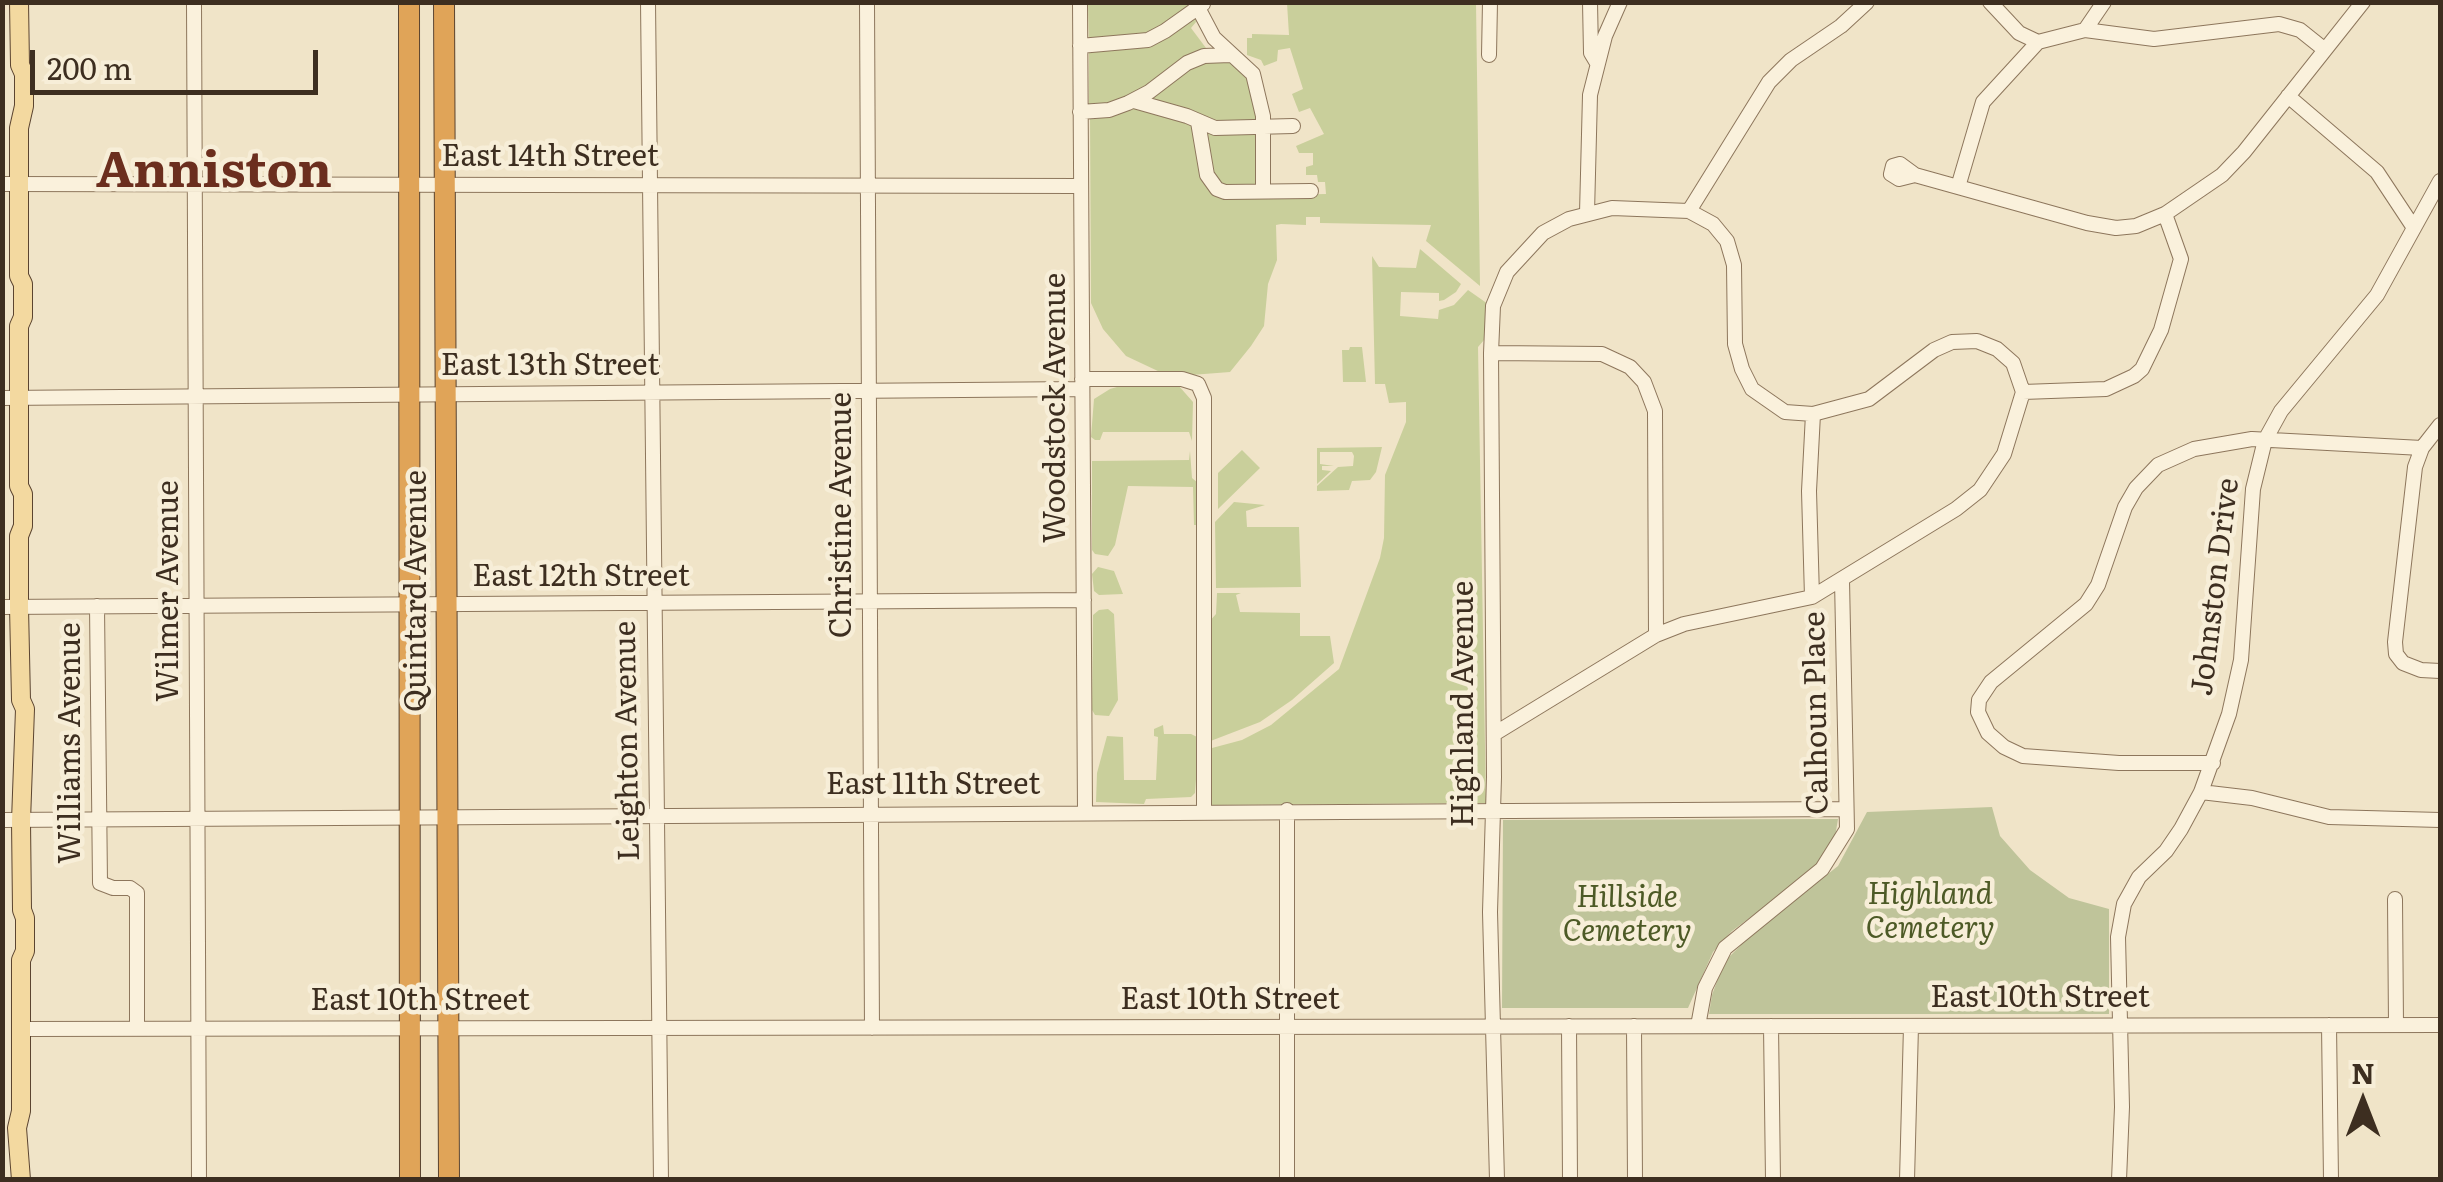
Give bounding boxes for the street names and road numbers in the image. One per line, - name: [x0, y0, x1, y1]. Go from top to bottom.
- street label: East 14th Street: [441, 139, 659, 175]
- street label: Woodstock Avenue: [1038, 273, 1074, 543]
- street label: East 13th Street: [441, 348, 659, 384]
- street label: Christine Avenue: [824, 392, 860, 638]
- street label: Quintard Avenue: [399, 470, 435, 712]
- street label: Johnston Drive: [2185, 476, 2247, 698]
- street label: Wilmer Avenue: [151, 480, 187, 702]
- street label: East 12th Street: [472, 559, 690, 595]
- street label: Highland Avenue: [1446, 581, 1482, 827]
- street label: Calhoun Place: [1797, 611, 1837, 815]
- street label: Leighton Avenue: [608, 620, 648, 862]
- street label: Williams Avenue: [53, 622, 89, 864]
- street label: East 11th Street: [826, 767, 1040, 803]
- street label: East 10th Street: [1930, 980, 2150, 1016]
- street label: East 10th Street: [1120, 982, 1340, 1018]
- street label: East 10th Street: [310, 983, 530, 1019]

